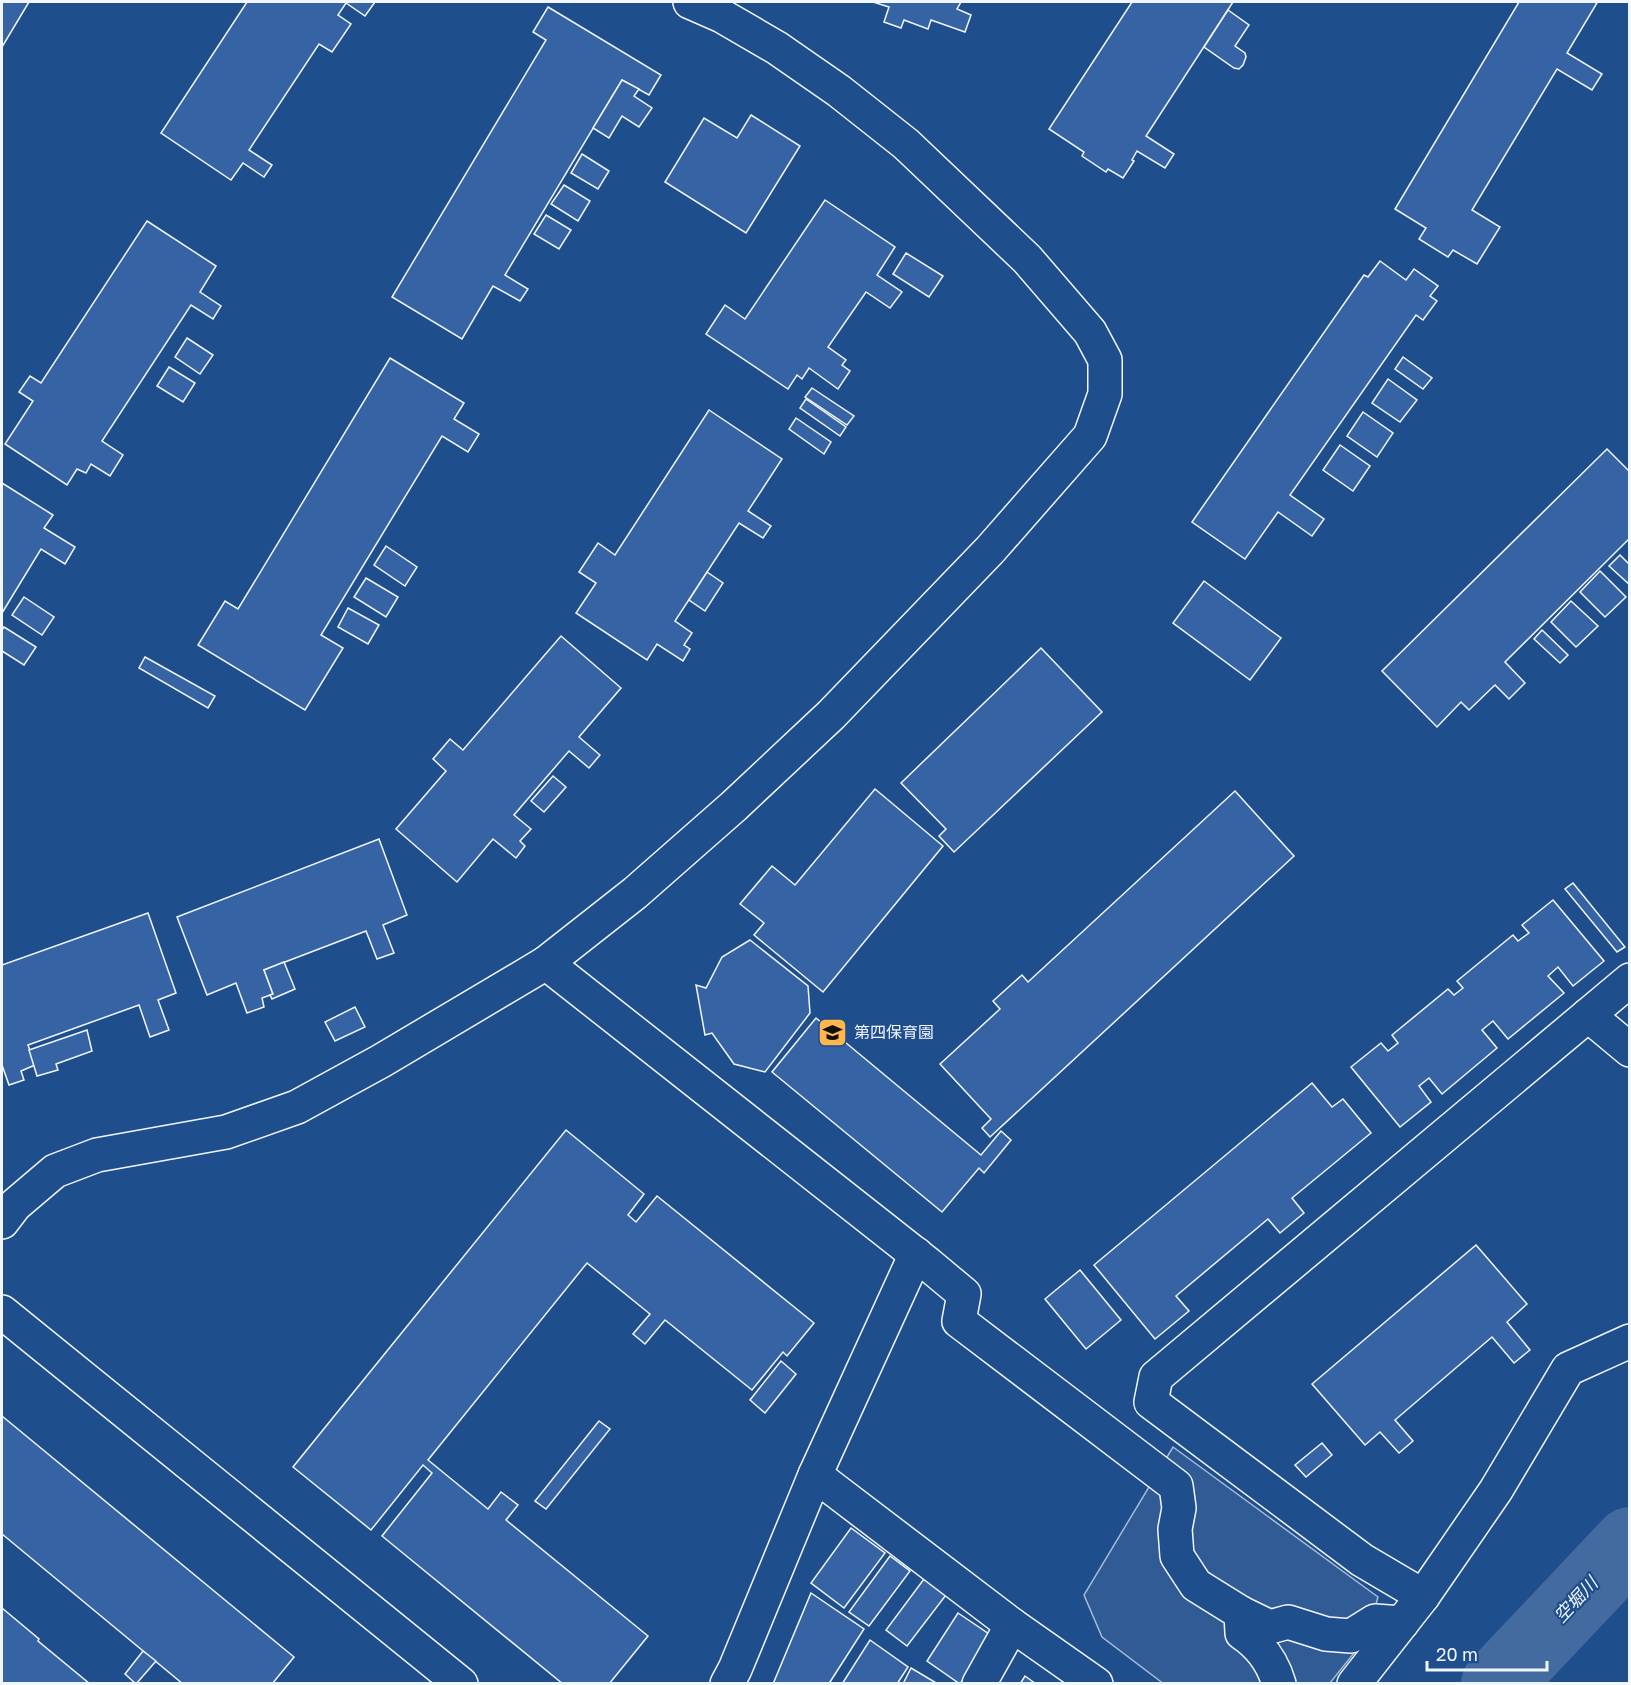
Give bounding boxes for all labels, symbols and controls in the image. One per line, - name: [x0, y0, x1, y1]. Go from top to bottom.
- school or university icon: 第四保育園: [817, 1016, 849, 1048]
- place label: 第四保育園: [854, 1022, 934, 1042]
- water label: 空堀川: [1549, 1571, 1603, 1627]
- scale bar: [1427, 1634, 1547, 1672]
- text: 20 m: [1436, 1643, 1478, 1665]

